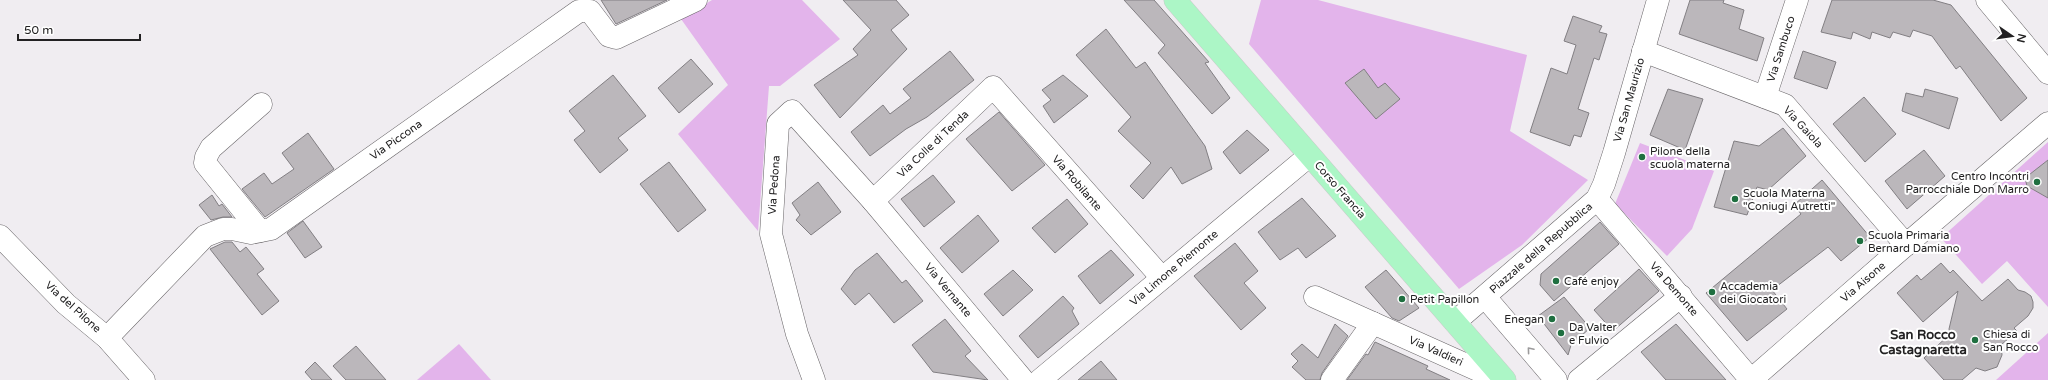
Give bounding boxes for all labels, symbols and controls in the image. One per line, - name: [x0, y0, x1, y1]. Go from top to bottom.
- street label: Via Sambuco: [1764, 14, 1798, 84]
- scale bar: [18, 16, 140, 42]
- north arrow: [1992, 16, 2032, 56]
- text: 50 m: [24, 23, 53, 37]
- text: N: [2014, 32, 2029, 44]
- street label: Via San Maurizio: [1611, 56, 1647, 144]
- street label: Via Gaiola: [1780, 103, 1826, 151]
- street label: Via Colle di Tenda: [895, 108, 971, 180]
- street label: Via Piccona: [367, 117, 425, 163]
- place label: Pilone della scuola materna: [1650, 145, 1730, 171]
- marker: Pilone della scuola materna: [1637, 152, 1647, 162]
- street label: Via Robilante: [1049, 153, 1105, 213]
- street label: Via Pedona: [765, 155, 783, 215]
- street label: Corso Francia: [1312, 159, 1368, 221]
- place label: Centro Incontri Parrocchiale Don Marro: [1906, 170, 2029, 196]
- marker: Centro Incontri Parrocchiale Don Marro: [2032, 177, 2042, 187]
- place label: Scuola Materna "Coniugi Autretti": [1743, 187, 1835, 213]
- marker: Scuola Materna "Coniugi Autretti": [1730, 194, 1740, 204]
- street label: Piazzale della Repubblica: [1487, 200, 1595, 296]
- street label: Via Limone Piemonte: [1127, 227, 1221, 309]
- place label: Scuola Primaria Bernard Damiano: [1868, 229, 1960, 255]
- marker: Scuola Primaria Bernard Damiano: [1855, 236, 1865, 246]
- street label: Via Demonte: [1647, 259, 1701, 319]
- street label: Via Aisone: [1838, 259, 1888, 305]
- street label: Via Vernante: [922, 260, 974, 320]
- place label: Café enjoy: [1564, 275, 1619, 288]
- marker: Café enjoy: [1551, 276, 1561, 286]
- street label: Via del Pilone: [42, 279, 104, 335]
- place label: Accademia dei Giocatori: [1720, 280, 1786, 306]
- marker: Accademia dei Giocatori: [1707, 287, 1717, 297]
- place label: Petit Papillon: [1410, 293, 1479, 306]
- marker: Petit Papillon: [1397, 294, 1407, 304]
- place label: Enegan: [1504, 313, 1544, 326]
- marker: Enegan: [1547, 314, 1557, 324]
- place label: Da Valter e Fulvio: [1569, 321, 1617, 347]
- district label: San Rocco Castagnaretta: [1879, 327, 1967, 358]
- marker: Da Valter e Fulvio: [1556, 328, 1566, 338]
- place label: Chiesa di San Rocco: [1983, 328, 2039, 354]
- street label: Via Valdieri: [1407, 333, 1465, 369]
- marker: Chiesa di San Rocco: [1970, 335, 1980, 345]
- one-way arrow: [1528, 348, 1535, 355]

